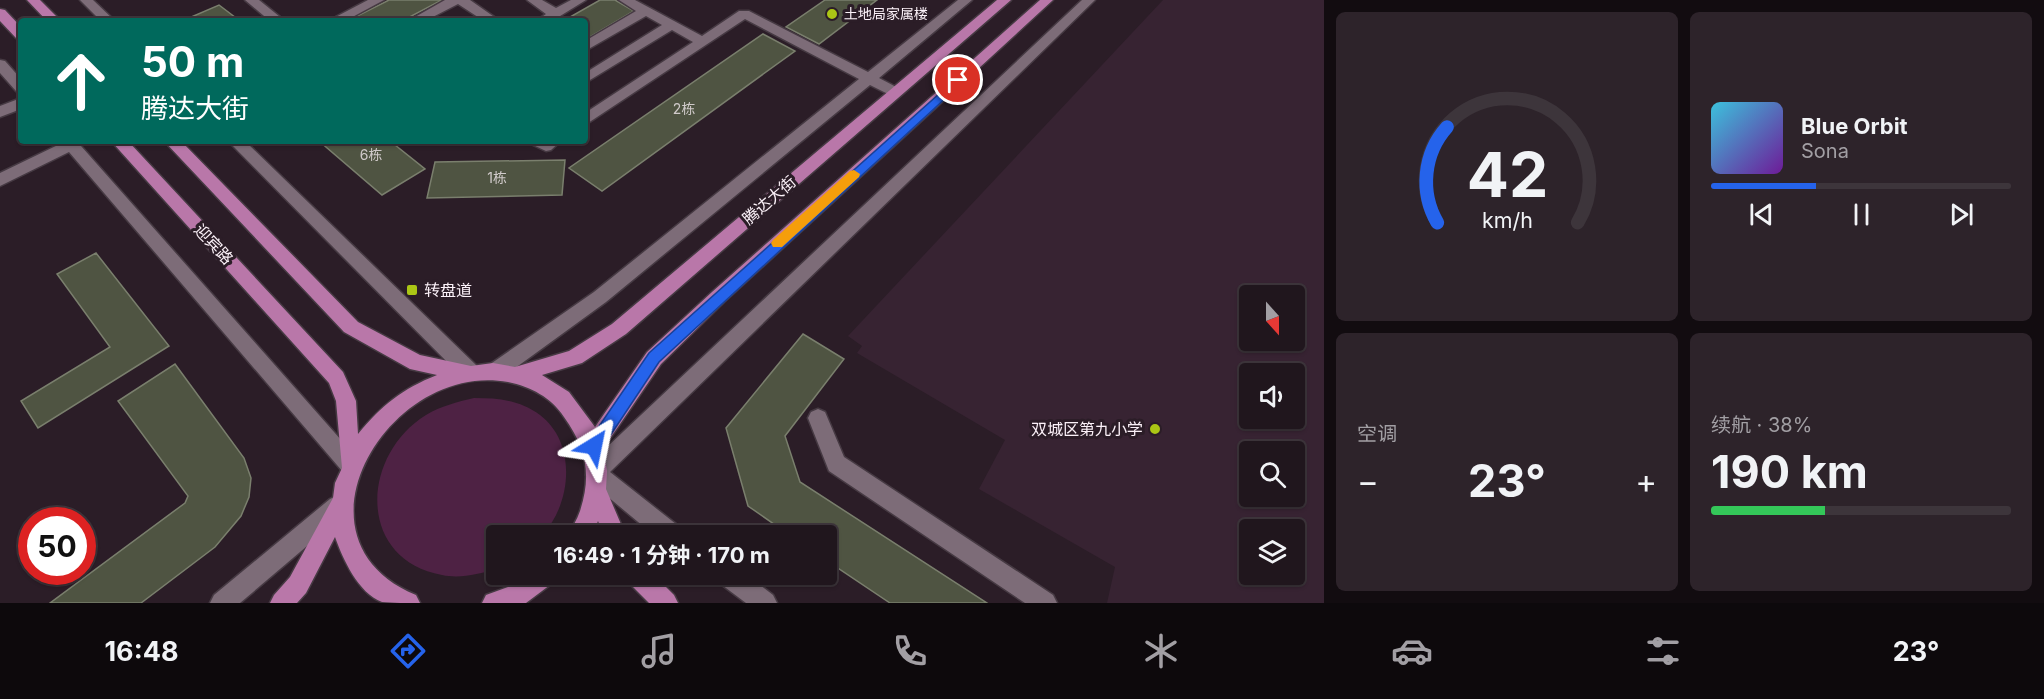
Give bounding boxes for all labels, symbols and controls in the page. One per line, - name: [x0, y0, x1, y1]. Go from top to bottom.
- place label: 土地局家属楼: [844, 5, 928, 22]
- marker: 土地局家属楼: [825, 7, 839, 21]
- text: 50 m: [141, 36, 244, 87]
- icon: ahead: [42, 42, 120, 120]
- pin: [932, 54, 983, 105]
- icon: arrive: [941, 63, 974, 96]
- text: 腾达大街: [141, 92, 249, 125]
- house number: 2栋: [673, 100, 695, 117]
- text: Blue Orbit: [1801, 113, 1908, 139]
- text: 42: [1466, 138, 1548, 213]
- text: Sona: [1801, 139, 1849, 163]
- house number: 6栋: [360, 146, 382, 163]
- house number: 1栋: [487, 169, 507, 186]
- street label: 腾达大街: [738, 171, 800, 229]
- icon: previous: [1745, 198, 1778, 231]
- icon: pause: [1845, 198, 1878, 231]
- icon: next: [1945, 198, 1978, 231]
- text: km/h: [1482, 208, 1532, 234]
- street label: 迎宾路: [190, 220, 238, 268]
- place label: 转盘道: [424, 280, 472, 300]
- marker: 转盘道: [405, 283, 419, 297]
- north arrow: [1239, 285, 1305, 351]
- map controls: [1239, 285, 1305, 585]
- button: sound: [1239, 363, 1305, 429]
- text: 续航 · 38%: [1711, 413, 1812, 437]
- position arrow: [562, 414, 626, 478]
- place label: 双城区第九小学: [1031, 419, 1143, 439]
- marker: 双城区第九小学: [1148, 422, 1162, 436]
- text: 空调: [1357, 422, 1397, 446]
- button: search: [1239, 441, 1305, 507]
- text: 190 km: [1711, 444, 1868, 499]
- text: 23°: [1468, 453, 1546, 508]
- text: −: [1357, 461, 1379, 501]
- text: +: [1635, 461, 1657, 501]
- speed limit sign: 50: [18, 507, 96, 585]
- button: layers: [1239, 519, 1305, 585]
- text: 16:49 · 1 分钟 · 170 m: [553, 542, 770, 568]
- icon: directions: [387, 630, 429, 672]
- icon: music: [638, 630, 680, 672]
- icon: phone: [889, 630, 931, 672]
- icon: climate: [1140, 630, 1182, 672]
- icon: car: [1391, 630, 1433, 672]
- icon: filters: [1642, 630, 1684, 672]
- text: 16:48: [104, 635, 178, 668]
- text: 23°: [1893, 635, 1940, 668]

